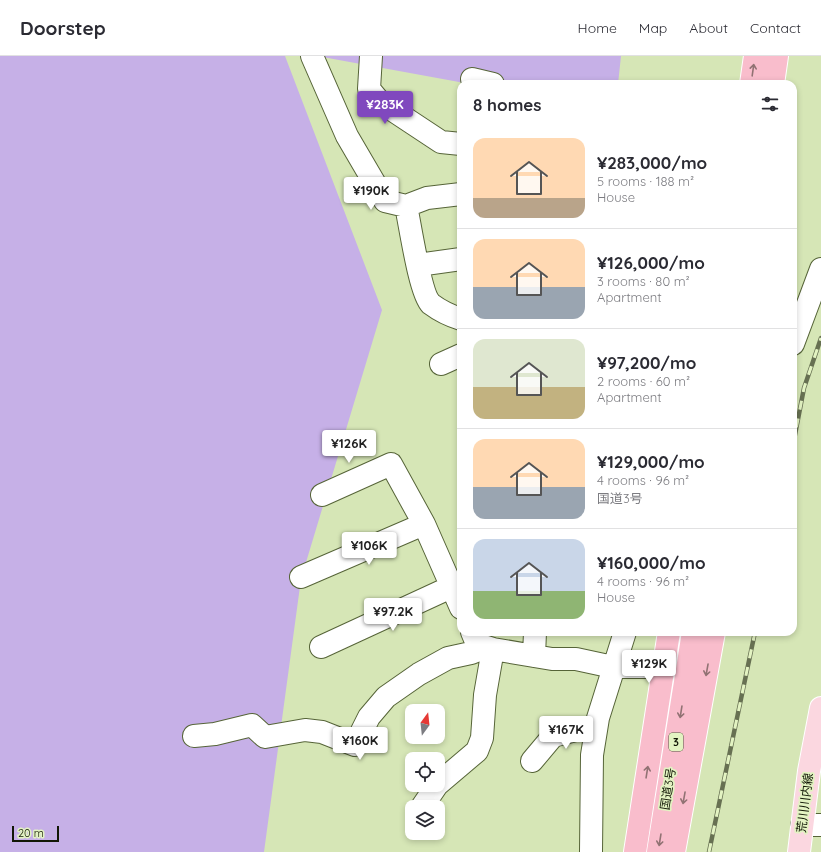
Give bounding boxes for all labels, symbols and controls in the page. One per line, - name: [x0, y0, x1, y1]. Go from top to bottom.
- text: Doorstep: [20, 16, 106, 40]
- text: Home: [578, 19, 617, 37]
- text: Map: [639, 19, 667, 37]
- text: About: [689, 19, 728, 37]
- text: Contact: [750, 19, 801, 37]
- one-way arrow: [749, 64, 757, 77]
- pin: ¥283K: [357, 91, 413, 125]
- icon: filters: [759, 93, 781, 115]
- text: 8 homes: [473, 94, 542, 115]
- text: ¥283K: [366, 96, 404, 112]
- text: ¥283,000/mo: [597, 152, 707, 173]
- icon: home: [505, 154, 553, 202]
- text: 5 rooms · 188 m²: [597, 173, 694, 189]
- pin: ¥190K: [343, 177, 399, 211]
- text: ¥190K: [353, 182, 389, 198]
- text: House: [597, 189, 635, 205]
- text: ¥126,000/mo: [597, 252, 705, 273]
- icon: home: [505, 255, 553, 303]
- text: 3 rooms · 80 m²: [597, 273, 690, 289]
- text: Apartment: [597, 289, 662, 305]
- text: ¥97,200/mo: [597, 352, 696, 373]
- icon: home: [505, 355, 553, 403]
- text: 2 rooms · 60 m²: [597, 373, 690, 389]
- text: Apartment: [597, 389, 662, 405]
- pin: ¥126K: [321, 430, 377, 464]
- text: ¥126K: [331, 435, 367, 451]
- text: ¥129,000/mo: [597, 451, 705, 472]
- icon: home: [505, 455, 553, 503]
- text: 4 rooms · 96 m²: [597, 472, 689, 488]
- text: 国道3号: [597, 490, 643, 506]
- pin: ¥106K: [341, 532, 397, 566]
- text: ¥106K: [351, 537, 387, 553]
- text: ¥160,000/mo: [597, 552, 706, 573]
- icon: home: [505, 555, 553, 603]
- text: 4 rooms · 96 m²: [597, 573, 689, 589]
- text: House: [597, 589, 635, 605]
- pin: ¥97.2K: [360, 598, 426, 632]
- text: ¥97.2K: [373, 603, 413, 619]
- pin: ¥129K: [621, 650, 677, 684]
- text: ¥129K: [631, 655, 667, 671]
- one-way arrow: [703, 663, 711, 676]
- north arrow: [405, 704, 445, 744]
- map controls: [405, 704, 445, 840]
- one-way arrow: [676, 705, 684, 718]
- pin: ¥167K: [538, 716, 594, 750]
- text: ¥167K: [548, 721, 584, 737]
- pin: ¥160K: [332, 727, 388, 761]
- text: ¥160K: [342, 732, 378, 748]
- road number: 3: [669, 733, 683, 751]
- button: locate: [405, 752, 445, 792]
- one-way arrow: [643, 766, 651, 779]
- street label: 国道3号: [657, 767, 678, 811]
- street label: 荒川川内線: [793, 772, 816, 834]
- one-way arrow: [679, 791, 687, 804]
- button: layers: [405, 800, 445, 840]
- scale bar: [12, 824, 59, 843]
- text: 20 m: [18, 826, 44, 840]
- one-way arrow: [656, 833, 664, 846]

